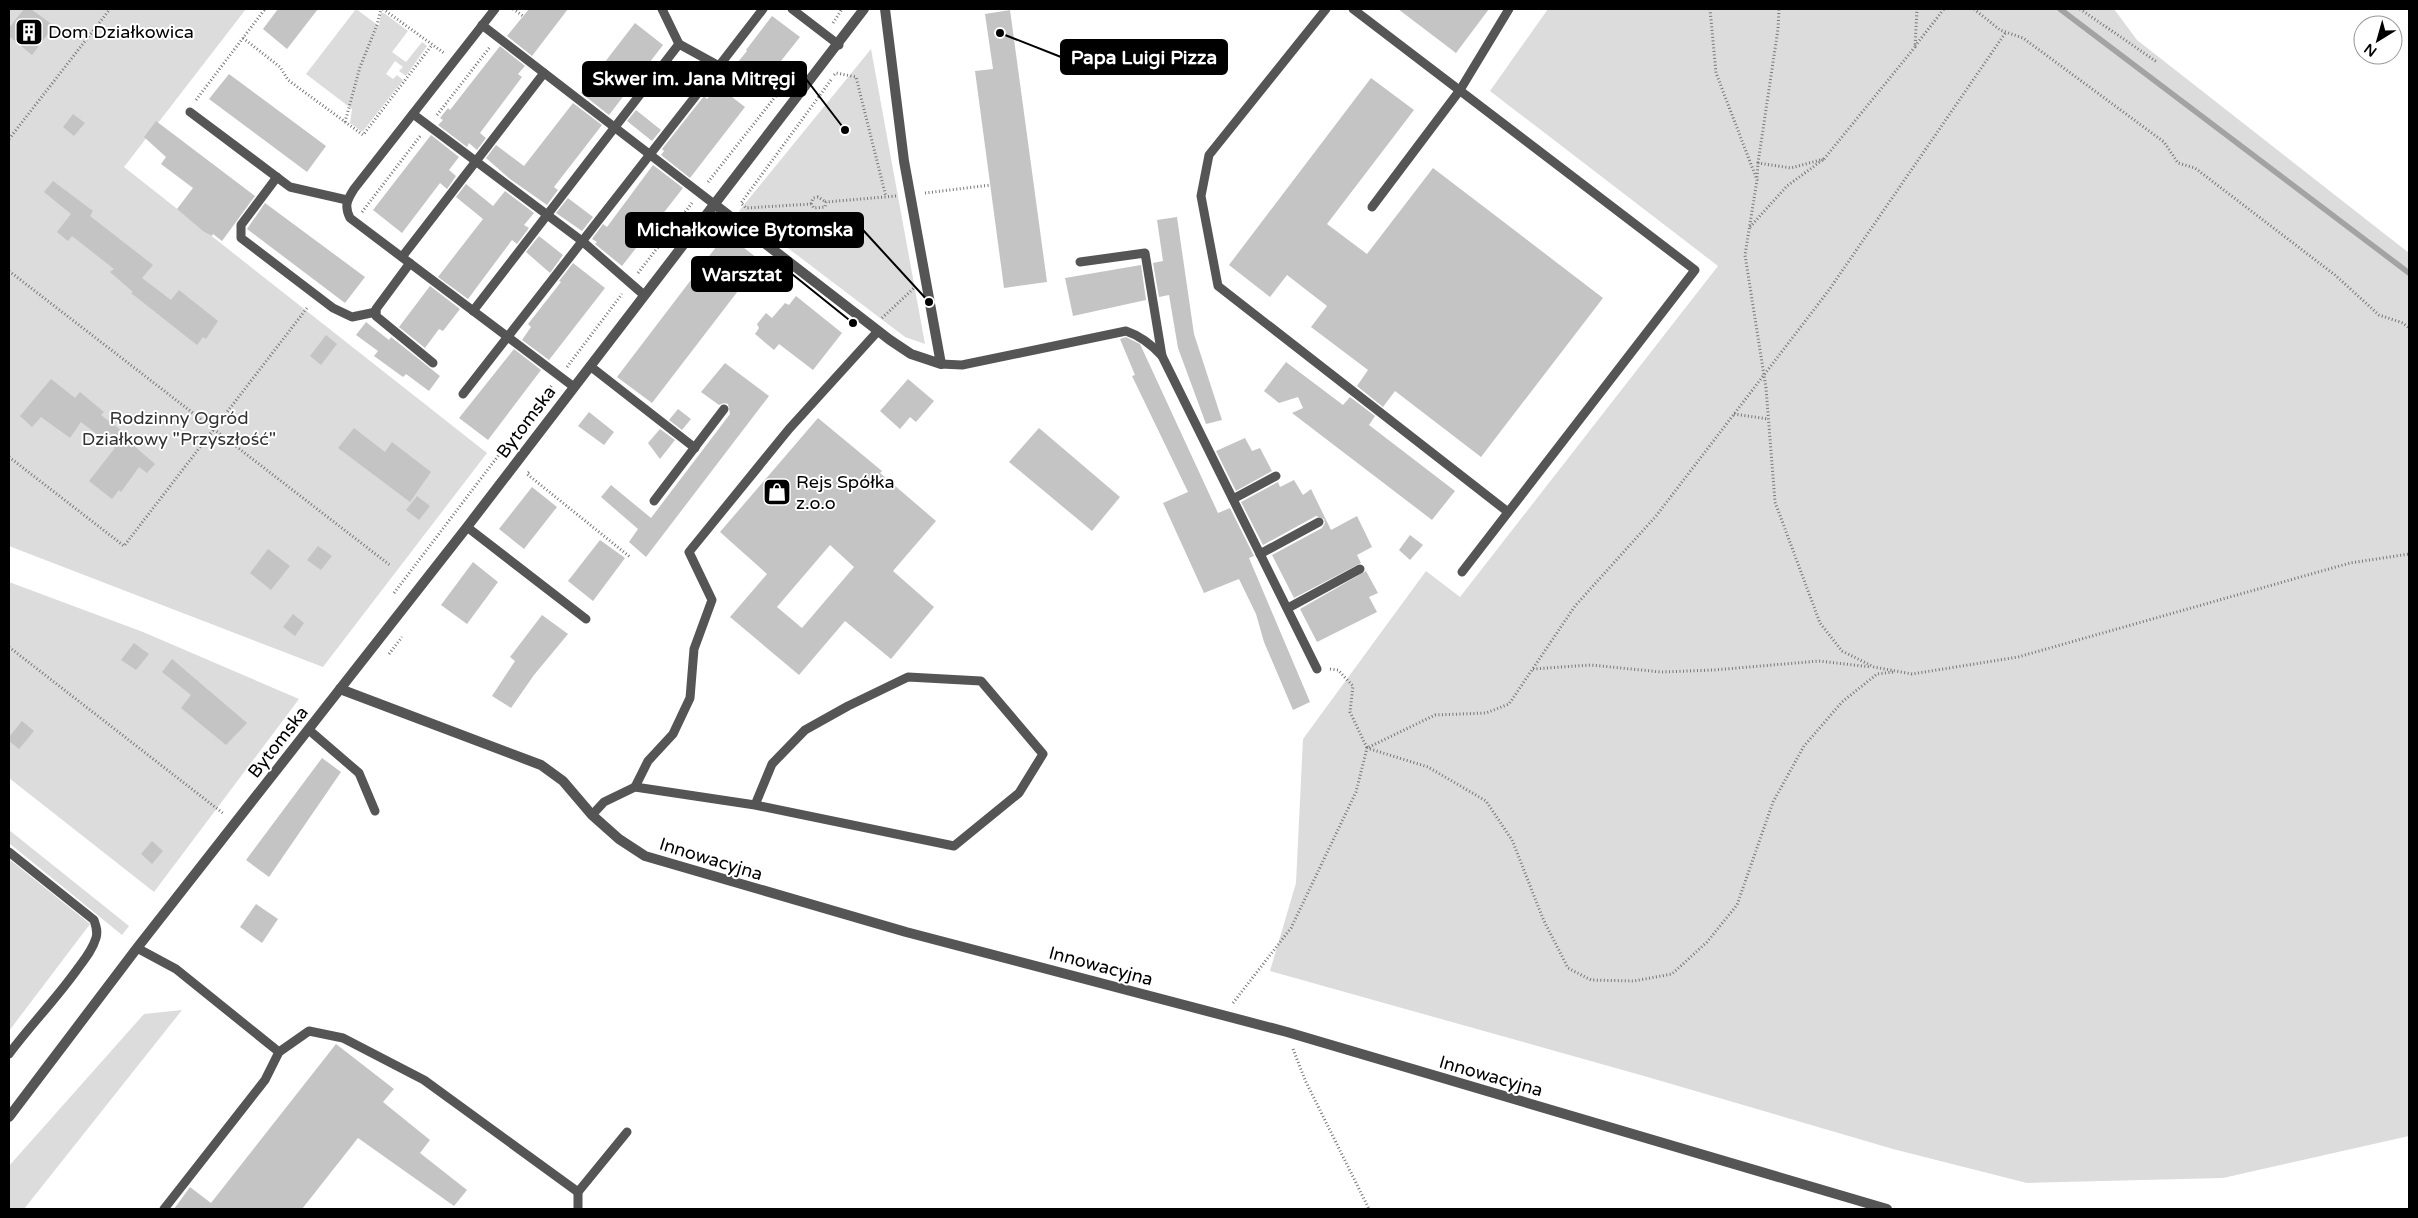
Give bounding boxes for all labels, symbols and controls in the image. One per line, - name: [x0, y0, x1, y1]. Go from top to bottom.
- north arrow: [2353, 15, 2403, 65]
- building icon: Dom Działkowica: [14, 17, 44, 47]
- place label: Dom Działkowica: [48, 21, 194, 43]
- callout: Papa Luigi Pizza: [1061, 40, 1227, 74]
- text: N: [2361, 40, 2380, 60]
- text: Papa Luigi Pizza: [1071, 47, 1217, 70]
- callout: Skwer im. Jana Mitręgi: [583, 62, 806, 96]
- text: Skwer im. Jana Mitręgi: [592, 68, 796, 91]
- callout: Michałkowice Bytomska: [626, 213, 863, 247]
- text: Michałkowice Bytomska: [637, 219, 853, 242]
- callout: Warsztat: [692, 257, 792, 291]
- text: Warsztat: [702, 264, 783, 286]
- street label: Bytomska: [492, 381, 560, 463]
- park label: Rodzinny Ogród Działkowy "Przyszłość": [82, 407, 276, 450]
- place label: Rejs Spółka z.o.o: [796, 471, 895, 514]
- shop icon: Rejs Spółka z.o.o: [762, 477, 792, 507]
- street label: Bytomska: [243, 702, 313, 782]
- street label: Innowacyjna: [657, 833, 765, 885]
- street label: Innowacyjna: [1047, 942, 1155, 990]
- street label: Innowacyjna: [1437, 1051, 1545, 1101]

